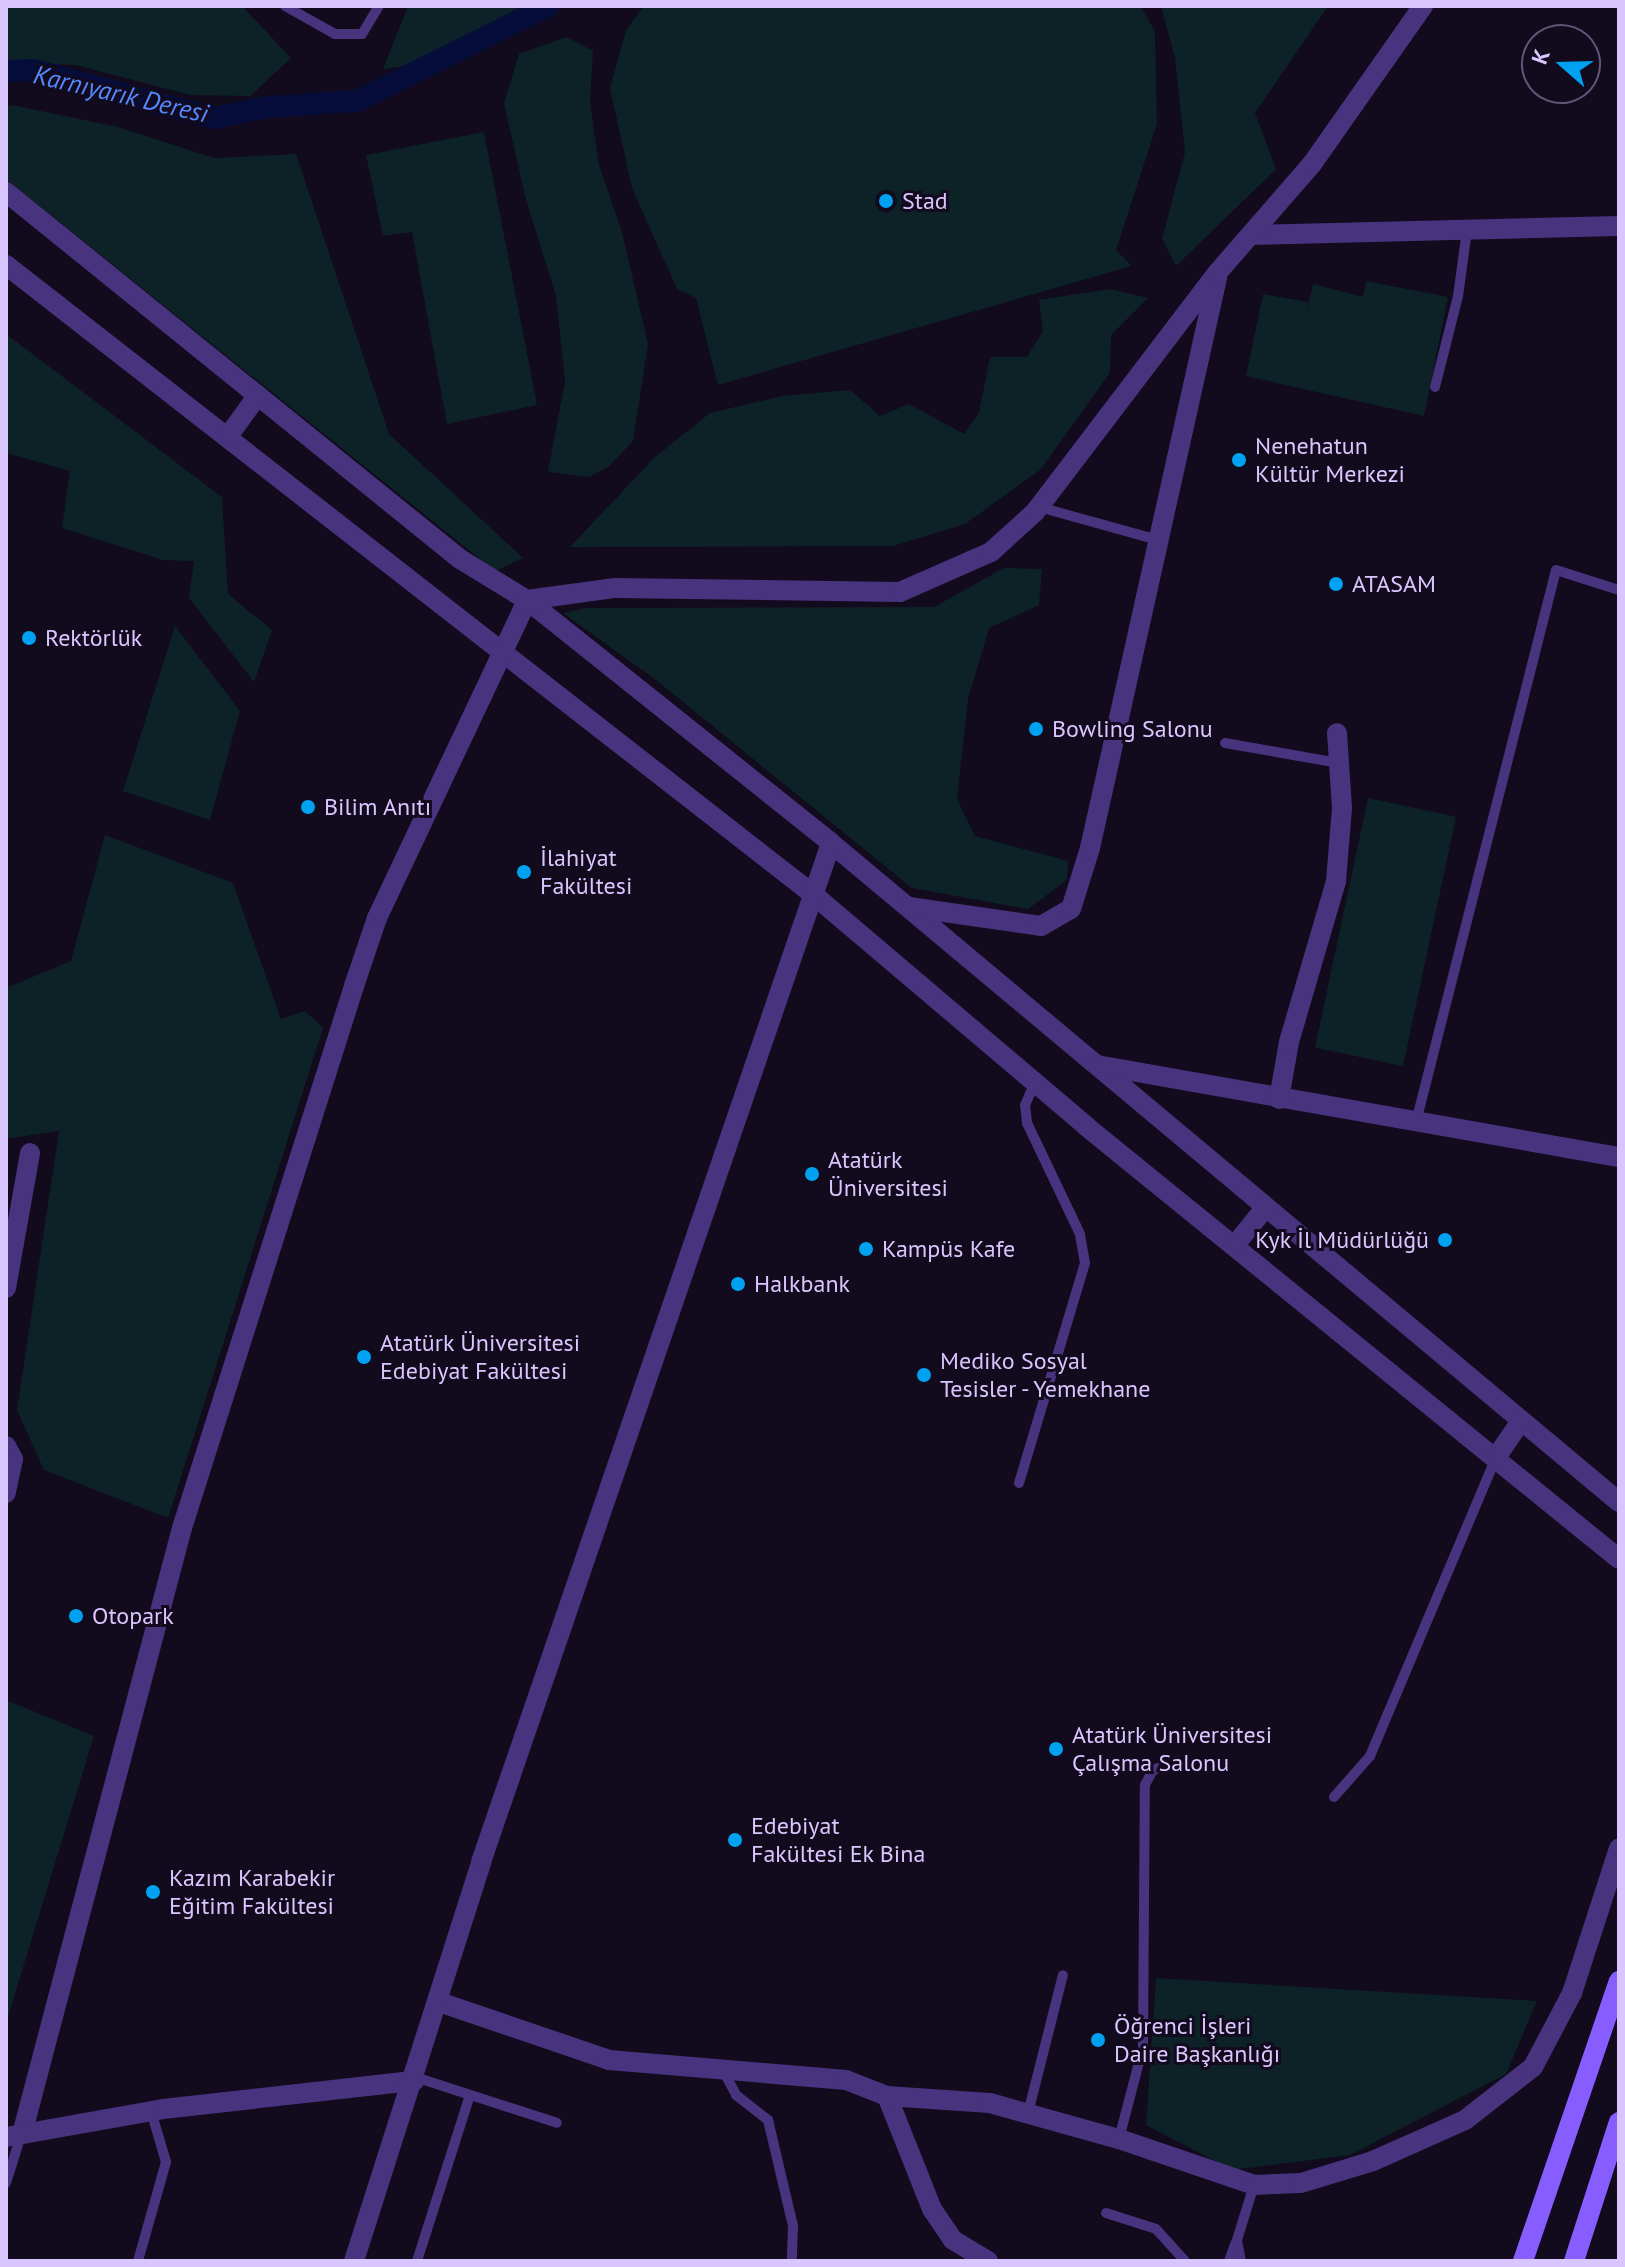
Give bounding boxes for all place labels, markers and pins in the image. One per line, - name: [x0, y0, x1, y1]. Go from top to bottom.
- place label: Stad: [902, 187, 948, 215]
- marker: Stad: [877, 192, 895, 210]
- place label: Nenehatun Kültür Merkezi: [1255, 432, 1405, 488]
- marker: Nenehatun Kültür Merkezi: [1230, 451, 1248, 469]
- place label: ATASAM: [1352, 570, 1436, 598]
- marker: ATASAM: [1327, 575, 1345, 593]
- place label: Rektörlük: [45, 624, 142, 652]
- marker: Rektörlük: [20, 629, 38, 647]
- place label: Bowling Salonu: [1052, 715, 1213, 743]
- marker: Bowling Salonu: [1027, 720, 1045, 738]
- place label: Bilim Anıtı: [324, 793, 432, 821]
- marker: Bilim Anıtı: [299, 798, 317, 816]
- place label: İlahiyat Fakültesi: [540, 844, 632, 900]
- marker: İlahiyat Fakültesi: [515, 863, 533, 881]
- place label: Atatürk Üniversitesi: [828, 1146, 948, 1202]
- marker: Atatürk Üniversitesi: [803, 1165, 821, 1183]
- place label: Kyk İl Müdürlüğü: [1254, 1226, 1429, 1254]
- marker: Kyk İl Müdürlüğü: [1436, 1231, 1454, 1249]
- place label: Kampüs Kafe: [882, 1235, 1015, 1263]
- marker: Kampüs Kafe: [857, 1240, 875, 1258]
- place label: Halkbank: [754, 1270, 850, 1298]
- marker: Halkbank: [729, 1275, 747, 1293]
- place label: Atatürk Üniversitesi Edebiyat Fakültesi: [380, 1329, 581, 1385]
- place label: Mediko Sosyal Tesisler - Yemekhane: [940, 1347, 1155, 1403]
- marker: Atatürk Üniversitesi Edebiyat Fakültesi: [355, 1348, 373, 1366]
- marker: Mediko Sosyal Tesisler - Yemekhane: [915, 1366, 933, 1384]
- place label: Otopark: [92, 1602, 174, 1630]
- marker: Otopark: [67, 1607, 85, 1625]
- place label: Atatürk Üniversitesi Çalışma Salonu: [1072, 1721, 1273, 1777]
- marker: Atatürk Üniversitesi Çalışma Salonu: [1047, 1740, 1065, 1758]
- place label: Edebiyat Fakültesi Ek Bina: [751, 1812, 926, 1868]
- marker: Edebiyat Fakültesi Ek Bina: [726, 1831, 744, 1849]
- place label: Kazım Karabekir Eğitim Fakültesi: [169, 1864, 335, 1920]
- marker: Kazım Karabekir Eğitim Fakültesi: [144, 1883, 162, 1901]
- place label: Öğrenci İşleri Daire Başkanlığı: [1114, 2012, 1280, 2068]
- marker: Öğrenci İşleri Daire Başkanlığı: [1089, 2031, 1107, 2049]

